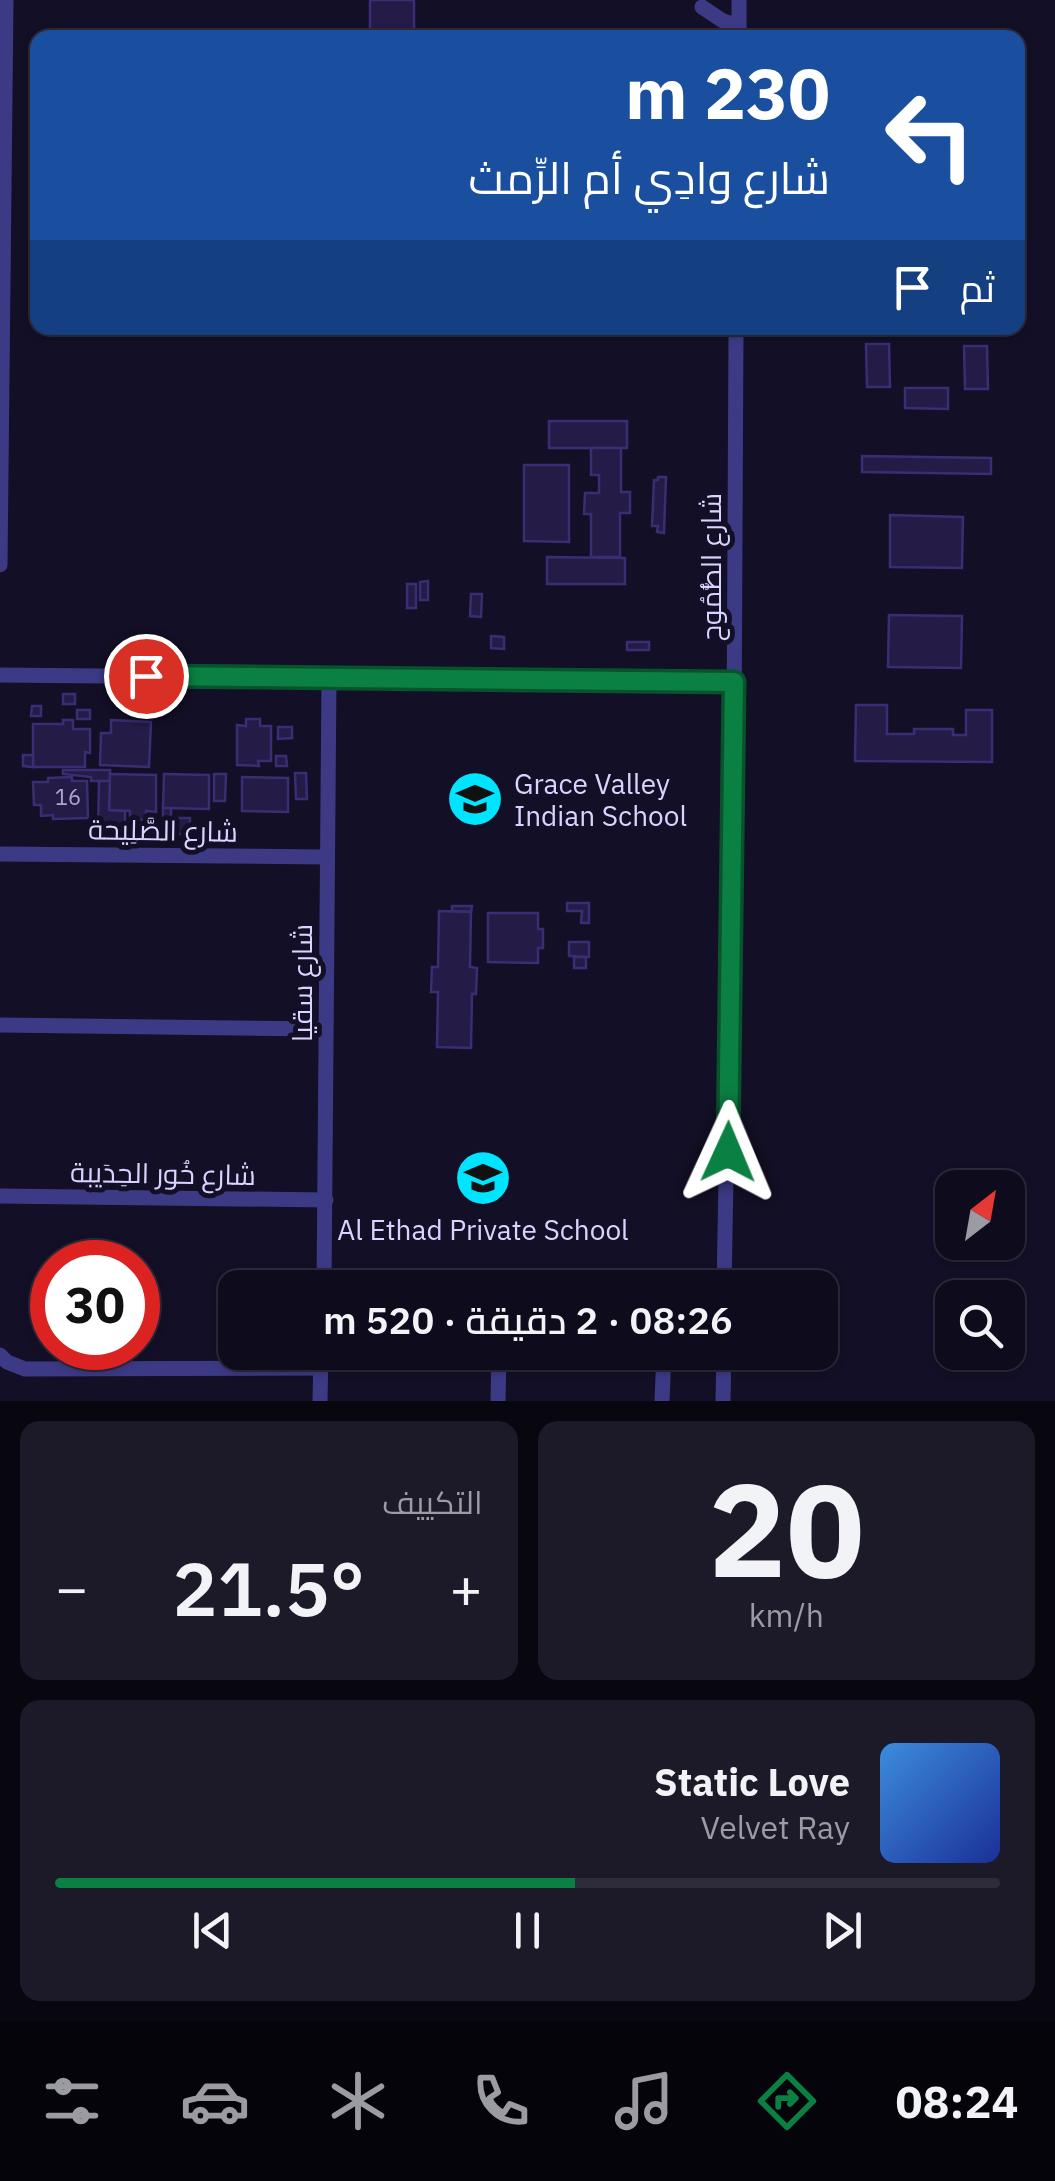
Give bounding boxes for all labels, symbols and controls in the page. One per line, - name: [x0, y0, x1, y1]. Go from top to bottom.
- text: 230 m: [625, 47, 830, 138]
- icon: left: [865, 70, 995, 200]
- text: شارع وادِي أم الرِّمث: [468, 148, 830, 206]
- icon: arrive: [885, 260, 940, 315]
- text: ثم: [960, 263, 995, 312]
- street label: شارع الطُّمُوح: [692, 493, 730, 641]
- pin: [104, 634, 189, 719]
- icon: arrive: [119, 649, 174, 704]
- place label: Grace Valley Indian School: [514, 765, 687, 834]
- school or university icon: Grace Valley Indian School: [445, 769, 505, 829]
- house number: 16: [55, 782, 81, 811]
- street label: شارع الصَّلِيحة: [88, 810, 238, 851]
- street label: شارع سقيا: [283, 924, 321, 1042]
- position arrow: [676, 1100, 780, 1204]
- school or university icon: Al Ethad Private School: [453, 1148, 513, 1208]
- street label: شارع خُور الحِدَيبة: [70, 1153, 256, 1194]
- north arrow: [935, 1170, 1025, 1260]
- map controls: [935, 1170, 1025, 1370]
- place label: Al Ethad Private School: [337, 1211, 629, 1248]
- speed limit sign: 30: [30, 1240, 160, 1370]
- button: search: [935, 1280, 1025, 1370]
- text: 08:26 · 2 دقيقة · 520 m: [323, 1295, 733, 1344]
- text: 20: [708, 1444, 864, 1613]
- text: التكييف: [382, 1481, 483, 1523]
- text: 21.5°: [172, 1539, 365, 1637]
- text: −: [55, 1552, 88, 1623]
- text: +: [449, 1552, 482, 1623]
- text: km/h: [749, 1594, 824, 1636]
- text: Static Love: [654, 1757, 850, 1806]
- text: Velvet Ray: [701, 1806, 850, 1848]
- icon: previous: [185, 1903, 240, 1958]
- icon: pause: [500, 1903, 555, 1958]
- icon: next: [815, 1903, 870, 1958]
- icon: filters: [37, 2066, 107, 2136]
- icon: car: [180, 2066, 250, 2136]
- icon: climate: [323, 2066, 393, 2136]
- icon: phone: [466, 2066, 536, 2136]
- icon: music: [609, 2066, 679, 2136]
- icon: directions: [752, 2066, 822, 2136]
- text: 08:24: [896, 2072, 1018, 2130]

